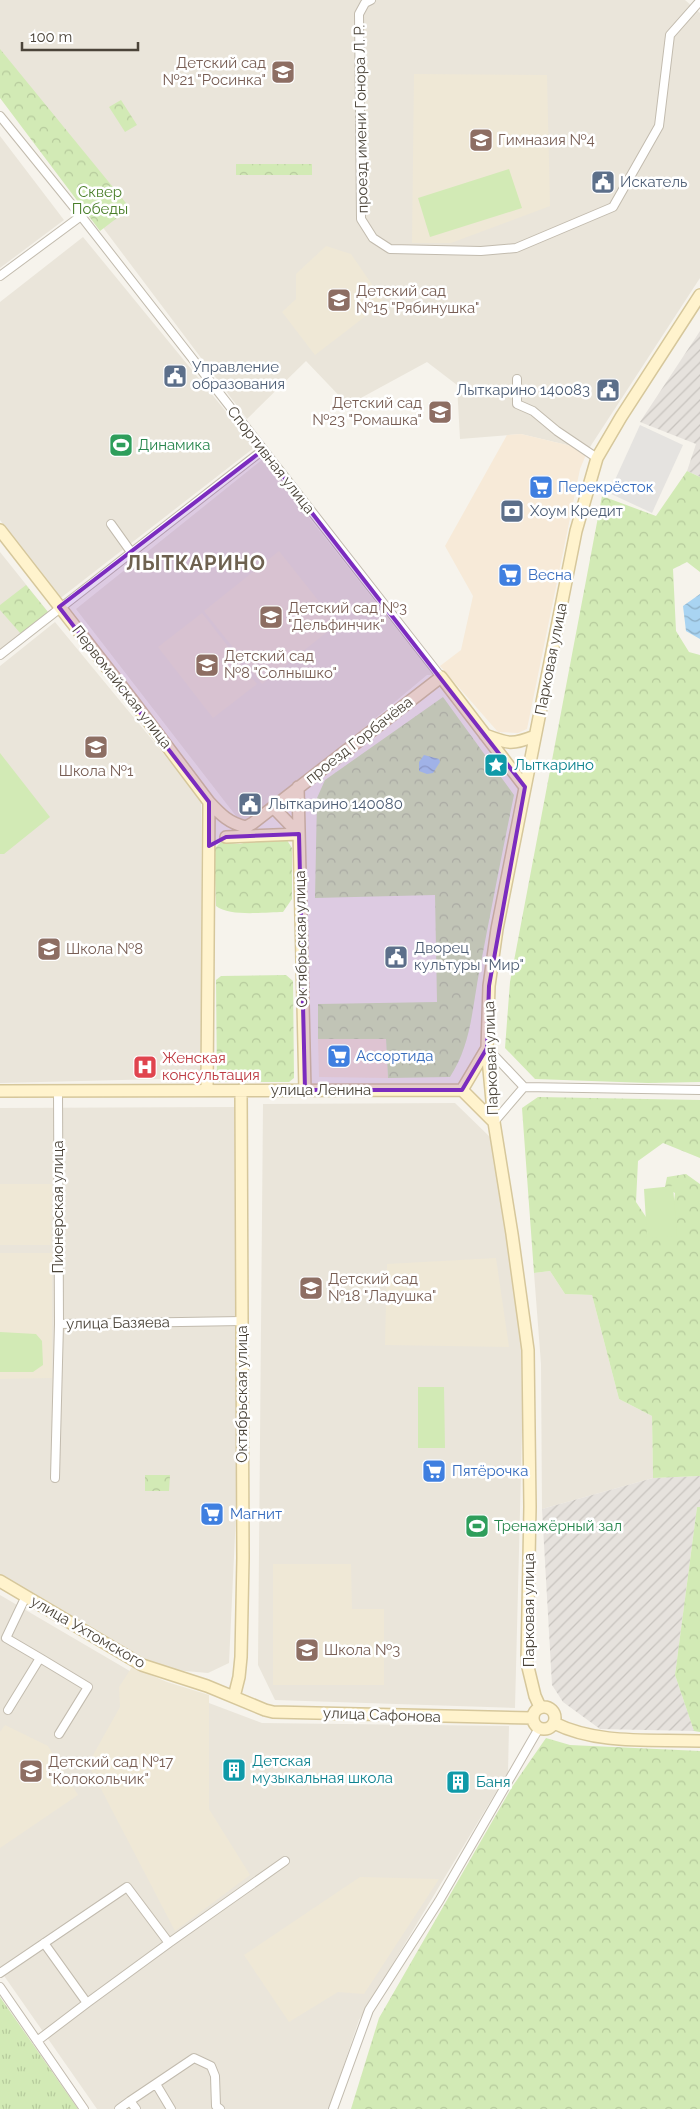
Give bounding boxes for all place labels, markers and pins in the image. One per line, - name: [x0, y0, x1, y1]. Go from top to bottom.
- place label: Детский сад №21 "Росинка": [163, 54, 266, 89]
- school or university icon: Детский сад №21 "Росинка": [270, 59, 296, 85]
- school or university icon: Гимназия №4: [468, 127, 494, 153]
- place label: Гимназия №4: [498, 131, 595, 149]
- public building icon: Искатель: [590, 169, 616, 195]
- place label: Искатель: [620, 173, 687, 191]
- place label: Детский сад №15 "Рябинушка": [356, 282, 479, 317]
- school or university icon: Детский сад №15 "Рябинушка": [326, 287, 352, 313]
- place label: Управление образования: [192, 358, 285, 393]
- public building icon: Управление образования: [162, 363, 188, 389]
- public building icon: Лыткарино 140083: [595, 377, 621, 403]
- place label: Лыткарино 140083: [456, 381, 590, 399]
- place label: Детский сад №23 "Ромашка": [312, 394, 422, 429]
- school or university icon: Детский сад №23 "Ромашка": [427, 399, 453, 425]
- sports icon: Динамика: [108, 432, 134, 458]
- place label: Динамика: [138, 436, 210, 454]
- supermarket icon: Перекрёсток: [528, 474, 554, 500]
- place label: Перекрёсток: [558, 478, 654, 496]
- bank icon: Хоум Кредит: [499, 498, 525, 524]
- place label: Хоум Кредит: [530, 502, 623, 520]
- supermarket icon: Весна: [497, 562, 523, 588]
- place label: Весна: [528, 566, 572, 584]
- place label: Детский сад №3 "Дельфинчик": [288, 599, 407, 634]
- school or university icon: Детский сад №3 "Дельфинчик": [258, 604, 284, 630]
- place label: Детский сад №8 "Солнышко": [224, 647, 337, 682]
- school or university icon: Детский сад №8 "Солнышко": [194, 652, 220, 678]
- school or university icon: Школа №1: [83, 734, 109, 760]
- place icon: Лыткарино: [483, 752, 509, 778]
- place label: Лыткарино: [514, 756, 594, 774]
- place label: Школа №1: [59, 762, 134, 780]
- public building icon: Лыткарино 140080: [237, 791, 263, 817]
- place label: Лыткарино 140080: [268, 795, 403, 813]
- school or university icon: Школа №8: [36, 936, 62, 962]
- place label: Дворец культуры "Мир": [414, 939, 524, 974]
- place label: Школа №8: [66, 940, 143, 958]
- public building icon: Дворец культуры "Мир": [383, 944, 409, 970]
- supermarket icon: Ассортида: [326, 1043, 352, 1069]
- place label: Ассортида: [356, 1047, 433, 1065]
- place label: Женская консультация: [162, 1049, 260, 1084]
- hospital icon: Женская консультация: [132, 1054, 158, 1080]
- place label: Детский сад №18 "Ладушка": [328, 1270, 436, 1305]
- school or university icon: Детский сад №18 "Ладушка": [298, 1275, 324, 1301]
- supermarket icon: Пятёрочка: [421, 1458, 447, 1484]
- place label: Пятёрочка: [452, 1462, 528, 1480]
- supermarket icon: Магнит: [199, 1501, 225, 1527]
- place label: Магнит: [230, 1505, 282, 1523]
- sports icon: Тренажёрный зал: [464, 1513, 490, 1539]
- place label: Тренажёрный зал: [494, 1517, 622, 1535]
- school or university icon: Школа №3: [294, 1637, 320, 1663]
- place label: Школа №3: [324, 1641, 400, 1659]
- place label: Детская музыкальная школа: [252, 1752, 393, 1787]
- place label: Детский сад №17 "Колокольчик": [48, 1753, 173, 1788]
- building icon: Детская музыкальная школа: [221, 1757, 247, 1783]
- school or university icon: Детский сад №17 "Колокольчик": [18, 1758, 44, 1784]
- building icon: Баня: [445, 1769, 471, 1795]
- place label: Баня: [476, 1773, 510, 1791]

